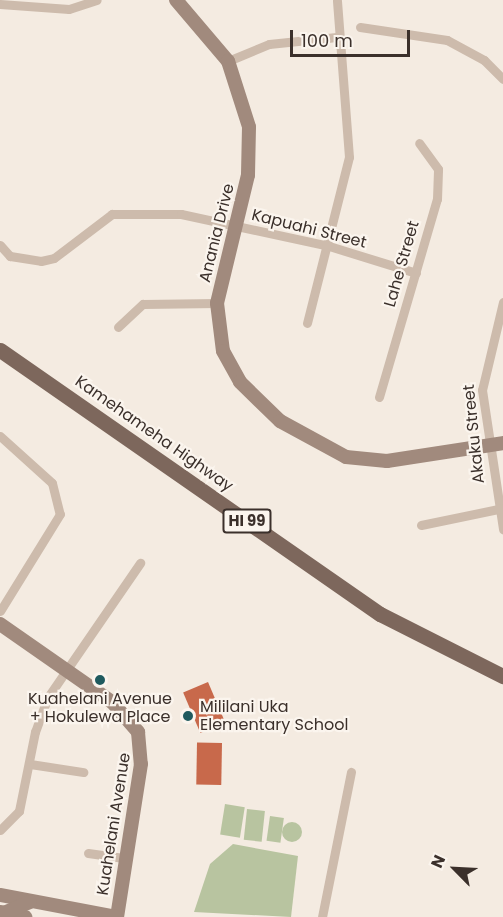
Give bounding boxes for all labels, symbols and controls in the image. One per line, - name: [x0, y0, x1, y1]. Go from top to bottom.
- scale bar: [293, 18, 413, 56]
- text: 100 m: [301, 28, 353, 53]
- street label: Anania Drive: [195, 182, 239, 284]
- street label: Kapuahi Street: [250, 205, 368, 253]
- street label: Lahe Street: [381, 219, 423, 309]
- street label: Kamehameha Highway: [71, 372, 237, 496]
- street label: Akaku Street: [459, 384, 489, 484]
- road number: HI 99: [222, 509, 272, 533]
- marker: Kuahelani Avenue + Hokulewa Place: [93, 673, 107, 687]
- place label: Kuahelani Avenue + Hokulewa Place: [28, 689, 172, 727]
- place label: Mililani Uka Elementary School: [200, 697, 348, 735]
- marker: Mililani Uka Elementary School: [181, 709, 195, 723]
- street label: Kuahelani Avenue: [93, 751, 135, 897]
- north arrow: [425, 839, 485, 899]
- text: N: [425, 851, 451, 872]

